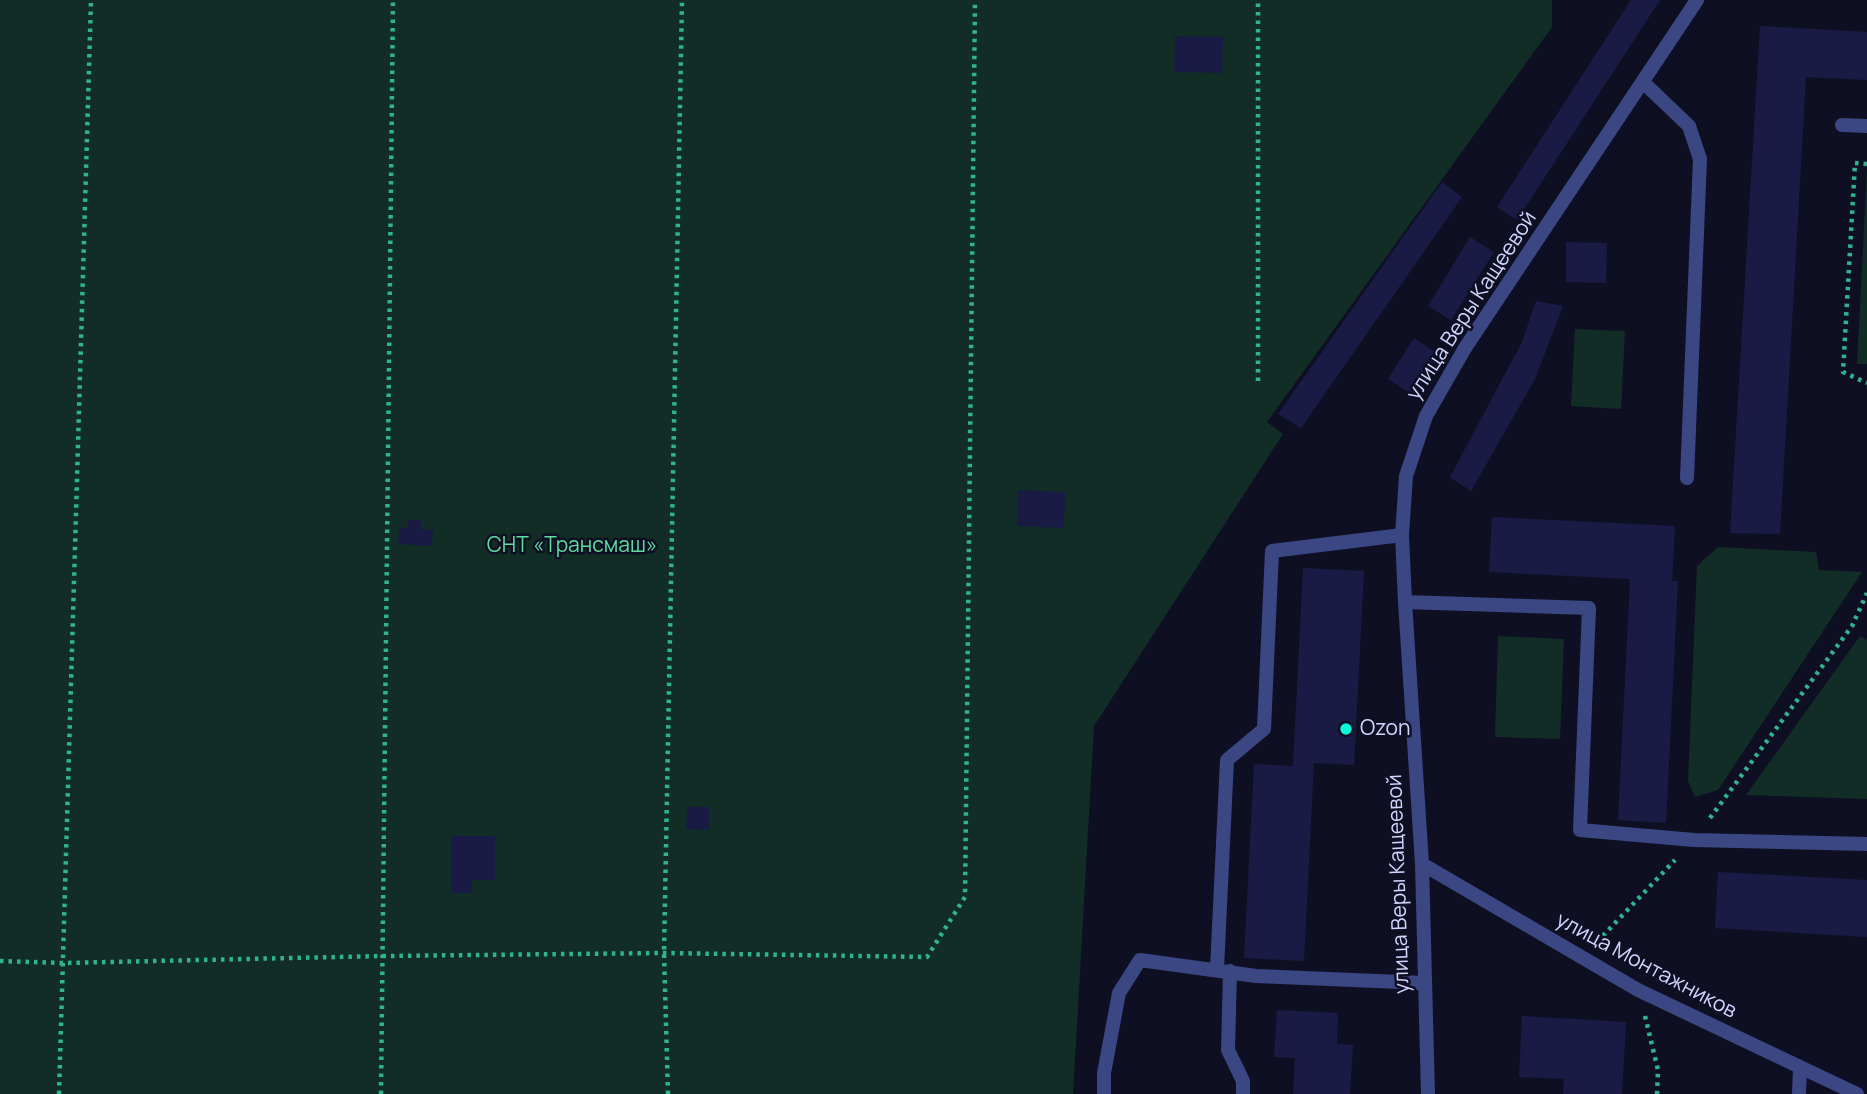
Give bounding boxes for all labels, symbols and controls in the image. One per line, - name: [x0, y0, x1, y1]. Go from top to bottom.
- street label: улица Веры Кащеевой: [1402, 207, 1542, 405]
- park label: СНТ «Трансмаш»: [487, 533, 657, 559]
- place label: Ozon: [1360, 716, 1410, 742]
- marker: Ozon: [1338, 721, 1354, 737]
- street label: улица Веры Кащеевой: [1383, 774, 1415, 994]
- street label: улица Монтажников: [1551, 908, 1741, 1024]

